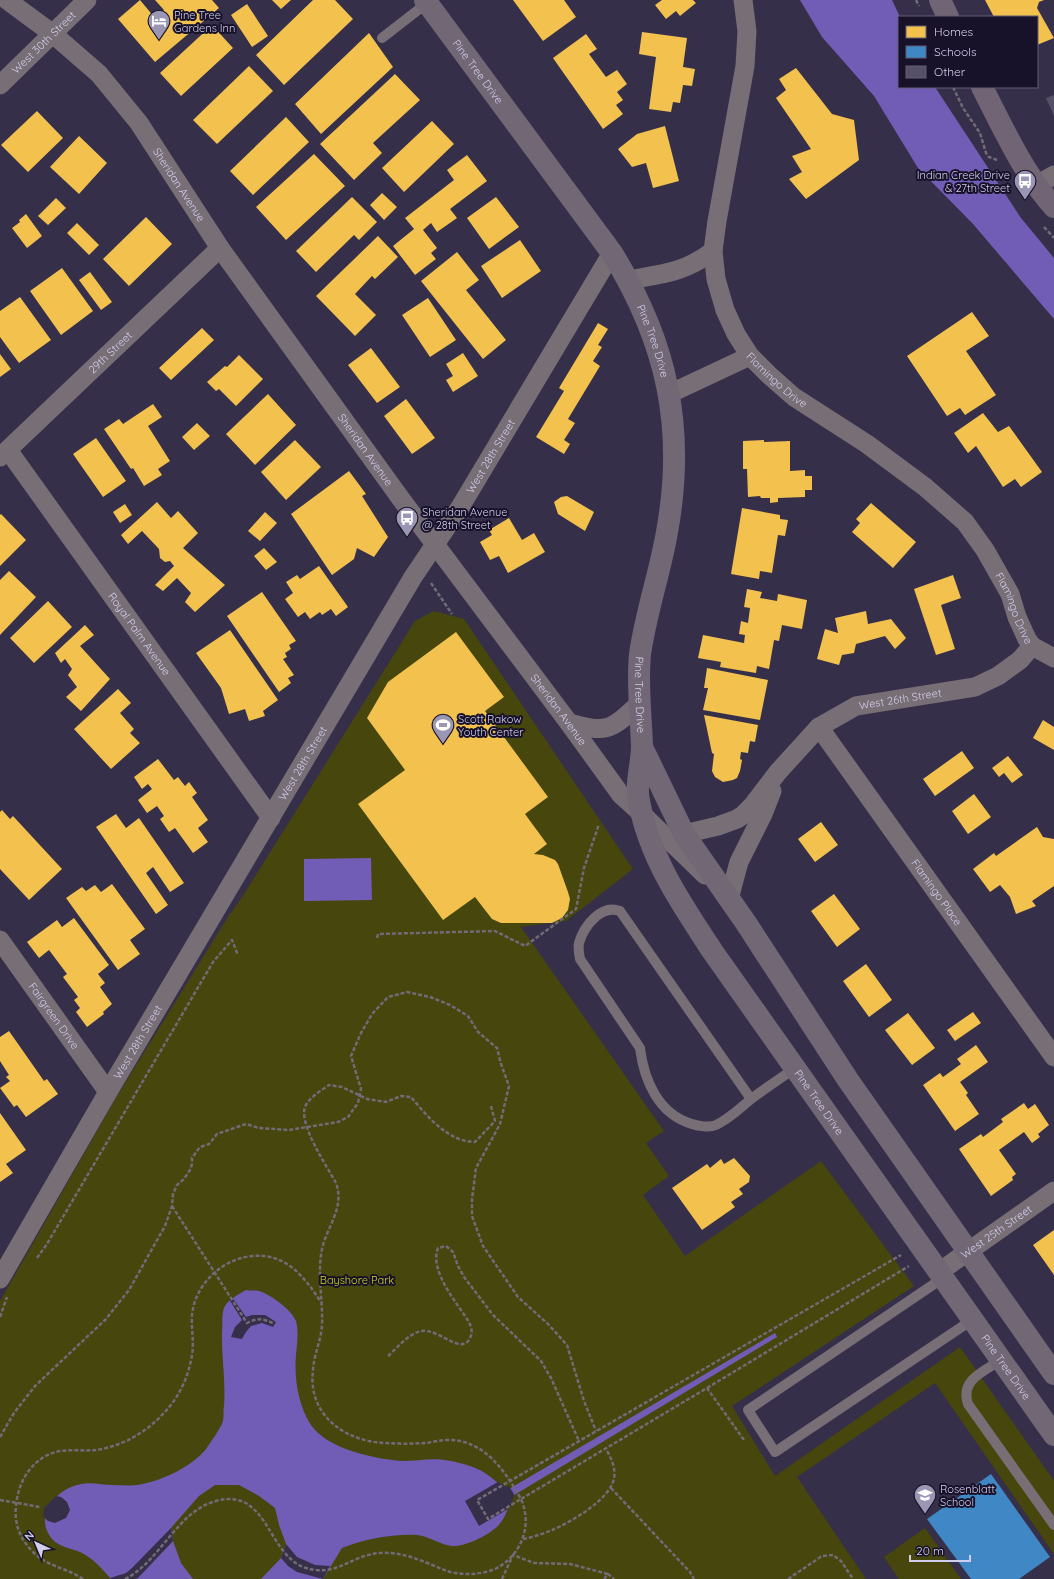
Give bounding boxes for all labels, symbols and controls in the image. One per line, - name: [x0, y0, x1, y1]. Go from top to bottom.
- street label: West 30th Street: [9, 8, 79, 77]
- hotel icon: Pine Tree Gardens Inn: [146, 8, 172, 41]
- place label: Pine Tree Gardens Inn: [174, 8, 235, 35]
- legend: [898, 16, 1038, 88]
- text: Homes: [934, 24, 974, 39]
- street label: Pine Tree Drive: [450, 37, 506, 106]
- text: Schools: [934, 44, 977, 59]
- text: Other: [934, 64, 966, 79]
- street label: Sheridan Avenue: [150, 145, 208, 224]
- place label: Indian Creek Drive & 27th Street: [917, 168, 1010, 195]
- bus stop icon: Indian Creek Drive & 27th Street: [1012, 168, 1038, 201]
- street label: Pine Tree Drive: [634, 302, 672, 379]
- street label: 29th Street: [85, 328, 135, 376]
- street label: Flamingo Drive: [743, 349, 810, 411]
- street label: Sheridan Avenue: [335, 411, 396, 488]
- street label: West 28th Street: [463, 417, 518, 496]
- bus stop icon: Sheridan Avenue @ 28th Street: [394, 505, 420, 538]
- place label: Sheridan Avenue @ 28th Street: [422, 505, 508, 532]
- street label: Flamingo Drive: [992, 570, 1036, 647]
- street label: Royal Palm Avenue: [105, 590, 174, 678]
- street label: Pine Tree Drive: [632, 656, 648, 733]
- street label: Sheridan Avenue: [528, 671, 590, 748]
- street label: West 26th Street: [858, 685, 943, 712]
- sports icon: Scott Rakow Youth Center: [430, 712, 456, 745]
- place label: Scott Rakow Youth Center: [458, 712, 524, 739]
- street label: West 28th Street: [275, 723, 330, 803]
- street label: Flamingo Place: [908, 856, 965, 928]
- street label: Fairgreen Drive: [25, 980, 82, 1052]
- street label: West 28th Street: [110, 1002, 165, 1082]
- street label: Pine Tree Drive: [791, 1067, 847, 1138]
- street label: West 25th Street: [958, 1202, 1035, 1262]
- park label: Bayshore Park: [320, 1273, 394, 1287]
- street label: Pine Tree Drive: [978, 1332, 1034, 1402]
- school or university icon: Rosenblatt School: [912, 1482, 938, 1515]
- place label: Rosenblatt School: [940, 1482, 995, 1509]
- north arrow: [16, 1523, 56, 1563]
- text: N: [21, 1528, 37, 1544]
- scale bar: [910, 1537, 970, 1563]
- text: 20 m: [916, 1543, 944, 1558]

